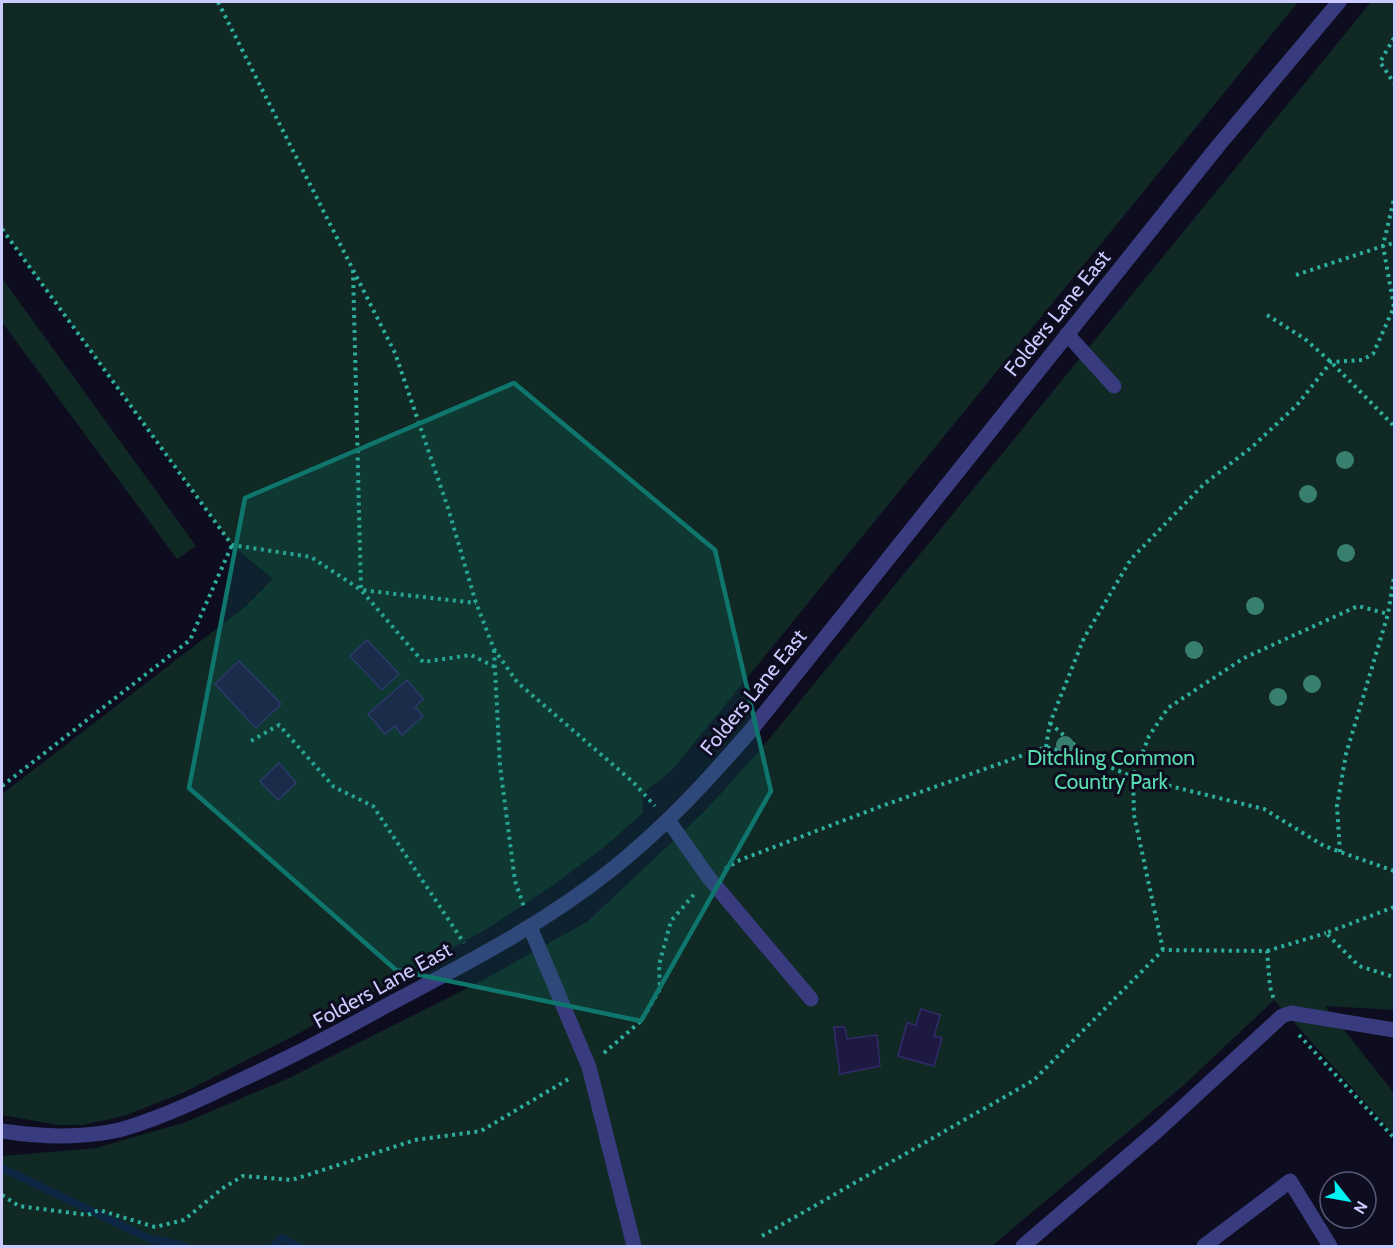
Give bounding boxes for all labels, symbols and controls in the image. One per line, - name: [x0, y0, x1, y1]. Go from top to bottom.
- street label: Folders Lane East: [999, 245, 1115, 381]
- street label: Folders Lane East: [695, 624, 811, 760]
- park label: Ditchling Common Country Park: [1027, 745, 1195, 794]
- street label: Folders Lane East: [308, 937, 456, 1033]
- north arrow: [1318, 1170, 1378, 1230]
- text: N: [1349, 1198, 1371, 1217]

